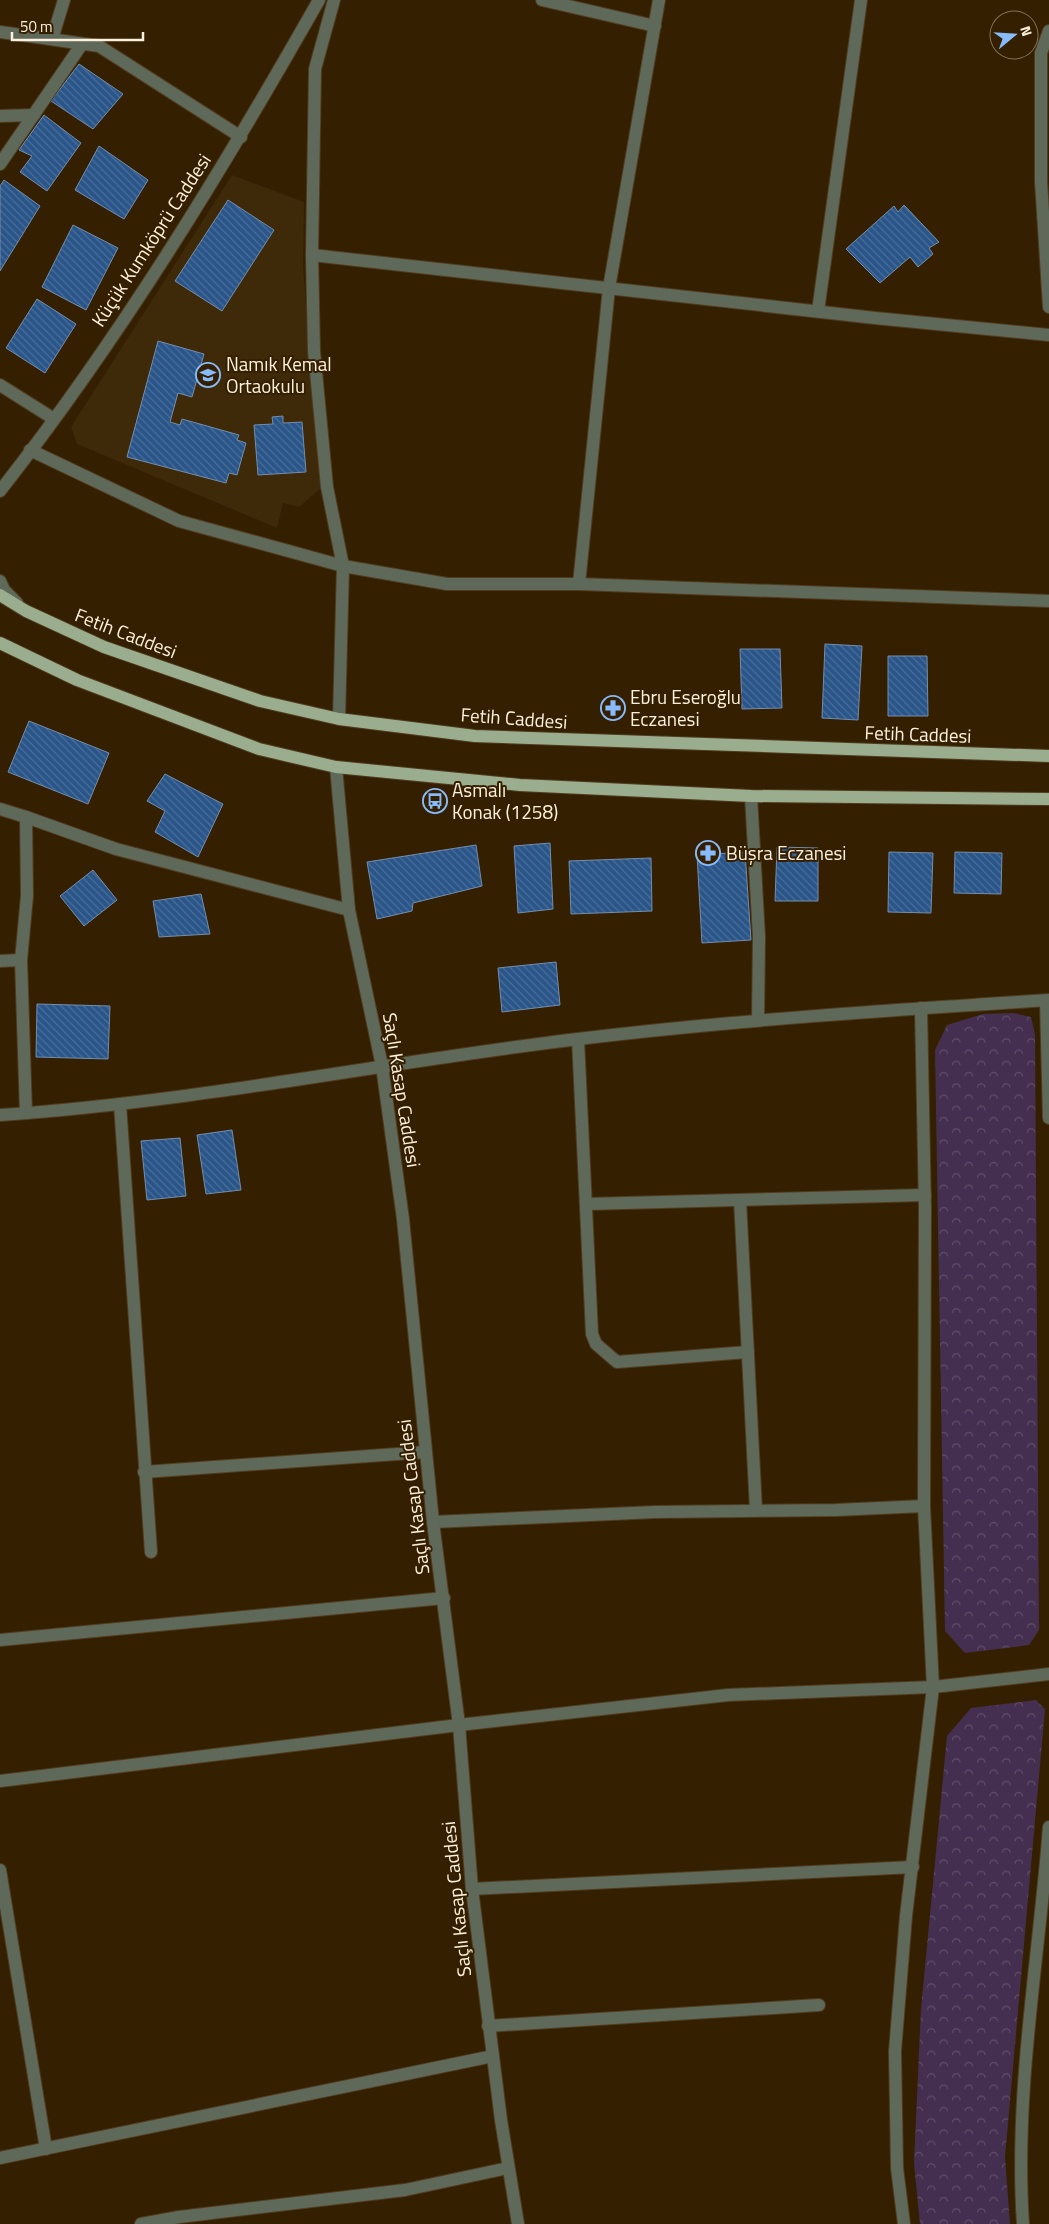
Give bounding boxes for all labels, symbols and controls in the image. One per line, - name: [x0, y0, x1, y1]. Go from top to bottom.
- scale bar: [12, 10, 144, 42]
- north arrow: [989, 10, 1039, 60]
- text: 50 m: [20, 15, 53, 38]
- text: N: [1015, 23, 1038, 39]
- street label: Küçük Kumköprü Caddesi: [84, 147, 218, 332]
- place label: Namık Kemal Ortaokulu: [226, 349, 332, 400]
- school or university icon: Namık Kemal Ortaokulu: [195, 362, 221, 388]
- street label: Fetih Caddesi: [71, 600, 181, 665]
- place label: Ebru Eseroğlu Eczanesi: [630, 682, 741, 733]
- pharmacy icon: Ebru Eseroğlu Eczanesi: [600, 695, 626, 721]
- street label: Fetih Caddesi: [460, 699, 568, 736]
- street label: Fetih Caddesi: [864, 717, 972, 750]
- place label: Asmalı Konak (1258): [452, 775, 558, 826]
- bus stop icon: Asmalı Konak (1258): [422, 788, 448, 814]
- place label: Büşra Eczanesi: [726, 838, 846, 867]
- pharmacy icon: Büşra Eczanesi: [695, 840, 721, 866]
- street label: Saçlı Kasap Caddesi: [376, 1010, 429, 1169]
- street label: Saçlı Kasap Caddesi: [389, 1418, 436, 1576]
- street label: Saçlı Kasap Caddesi: [433, 1820, 478, 1978]

